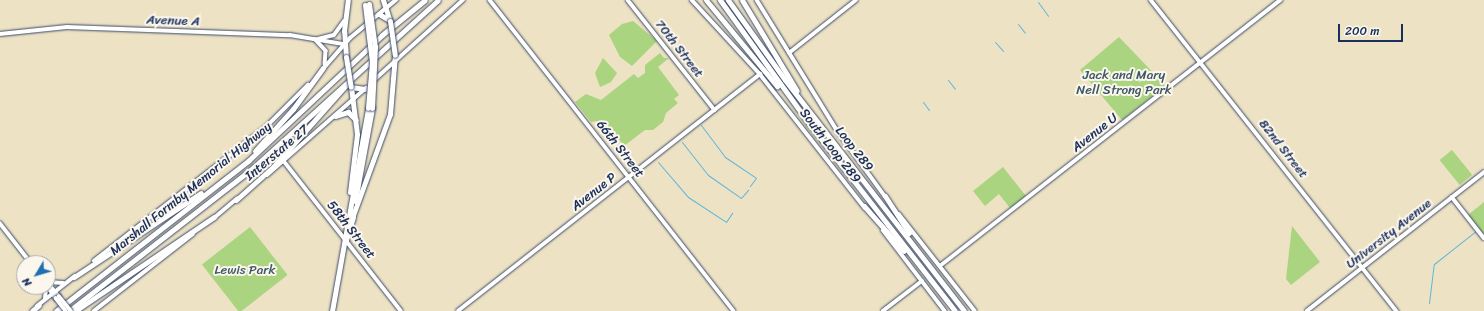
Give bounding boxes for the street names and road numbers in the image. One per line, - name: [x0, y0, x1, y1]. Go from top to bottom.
- street label: Avenue A: [146, 12, 200, 30]
- street label: 70th Street: [652, 17, 706, 81]
- street label: South Loop 289: [796, 106, 864, 186]
- street label: Avenue U: [1069, 110, 1121, 156]
- street label: 82nd Street: [1255, 116, 1311, 182]
- street label: 66th Street: [593, 117, 647, 181]
- street label: Marshall Formby Memorial Highway: [107, 119, 275, 259]
- street label: Interstate 27: [242, 122, 312, 184]
- street label: Loop 289: [832, 123, 876, 175]
- street label: Avenue P: [568, 170, 620, 214]
- street label: University Avenue: [1343, 196, 1435, 272]
- street label: 58th Street: [323, 198, 379, 262]

